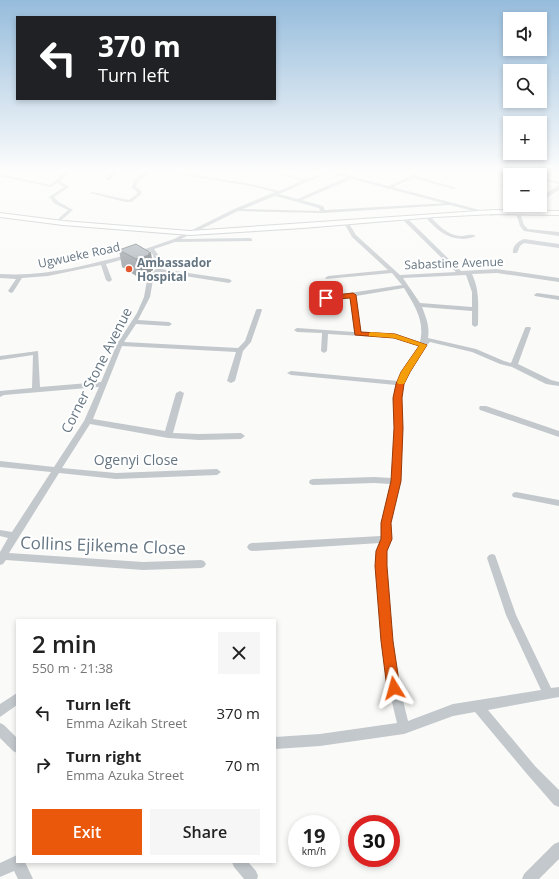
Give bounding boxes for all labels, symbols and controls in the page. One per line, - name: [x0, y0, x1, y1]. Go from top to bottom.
- map controls: [503, 12, 547, 212]
- button: sound: [503, 12, 547, 56]
- text: 370 m: [98, 27, 181, 65]
- icon: left: [32, 32, 84, 84]
- text: Turn left: [98, 63, 169, 87]
- button: search: [503, 64, 547, 108]
- button: +: [503, 116, 547, 160]
- button: −: [503, 168, 547, 212]
- street label: Ugwueke Road: [36, 238, 122, 272]
- street label: Sabastine Avenue: [404, 253, 504, 273]
- place label: Ambassador Hospital: [137, 254, 212, 285]
- marker: Ambassador Hospital: [124, 264, 134, 274]
- pin: [309, 281, 343, 315]
- icon: arrive: [315, 287, 337, 309]
- street label: Corner Stone Avenue: [56, 304, 136, 436]
- street label: Ogenyi Close: [94, 450, 178, 469]
- street label: Collins Ejikeme Close: [20, 531, 186, 559]
- text: 2 min: [32, 627, 97, 660]
- button: close: [218, 632, 260, 674]
- text: 550 m · 21:38: [32, 659, 113, 677]
- position arrow: [373, 667, 415, 709]
- text: Turn left: [66, 694, 131, 714]
- icon: left: [32, 702, 54, 724]
- text: 370 m: [216, 703, 260, 723]
- text: Emma Azikah Street: [66, 714, 187, 732]
- text: Turn right: [66, 746, 141, 766]
- icon: right: [32, 754, 54, 776]
- text: 70 m: [225, 755, 260, 775]
- text: Emma Azuka Street: [66, 766, 184, 784]
- button: Exit: [32, 809, 142, 855]
- button: Share: [150, 809, 260, 855]
- speed limit sign: 30: [348, 815, 400, 867]
- text: 19: [303, 822, 325, 849]
- text: km/h: [302, 844, 326, 858]

